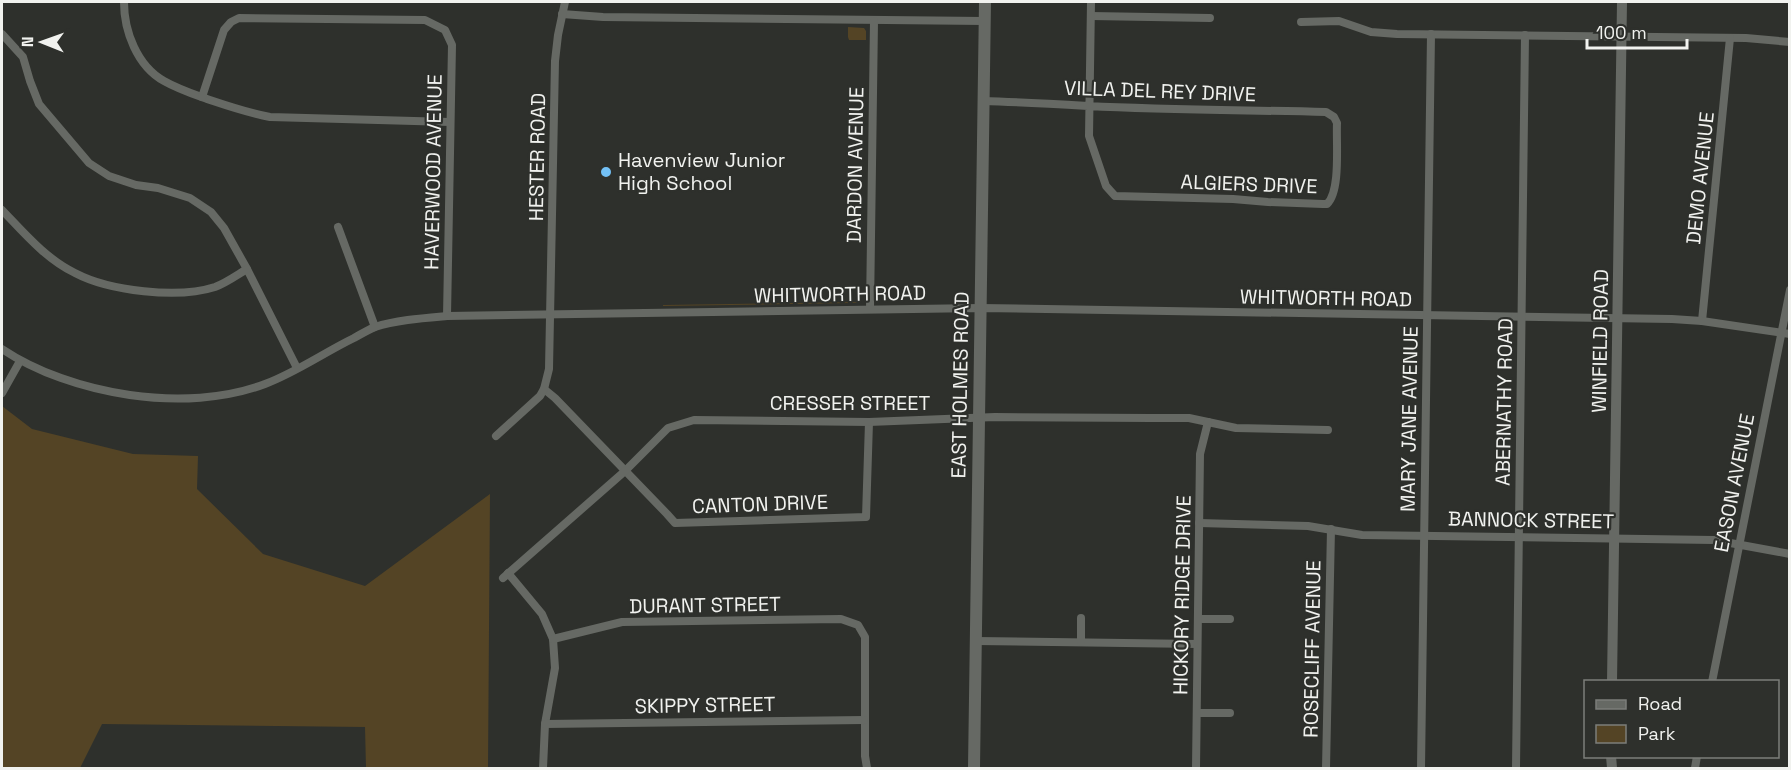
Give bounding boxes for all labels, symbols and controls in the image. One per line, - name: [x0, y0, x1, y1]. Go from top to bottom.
- north arrow: [12, 12, 72, 72]
- scale bar: [1587, 12, 1688, 50]
- text: 100 m: [1596, 21, 1647, 44]
- text: N: [17, 36, 38, 47]
- street label: HAVERWOOD AVENUE: [418, 74, 448, 270]
- street label: VILLA DEL REY DRIVE: [1064, 75, 1256, 107]
- street label: DARDON AVENUE: [841, 87, 869, 243]
- street label: HESTER ROAD: [523, 93, 551, 221]
- street label: DEMO AVENUE: [1680, 110, 1720, 246]
- place label: Havenview Junior High School: [618, 147, 785, 196]
- marker: Havenview Junior High School: [599, 165, 613, 179]
- street label: ALGIERS DRIVE: [1180, 169, 1318, 199]
- street label: WINFIELD ROAD: [1586, 269, 1614, 413]
- street label: WHITWORTH ROAD: [754, 280, 926, 308]
- street label: WHITWORTH ROAD: [1240, 284, 1412, 312]
- street label: EAST HOLMES ROAD: [945, 291, 975, 479]
- street label: ABERNATHY ROAD: [1490, 318, 1518, 486]
- street label: MARY JANE AVENUE: [1394, 326, 1424, 512]
- street label: CRESSER STREET: [770, 390, 931, 416]
- street label: EASON AVENUE: [1708, 411, 1760, 555]
- street label: CANTON DRIVE: [692, 489, 828, 519]
- street label: HICKORY RIDGE DRIVE: [1167, 495, 1197, 695]
- street label: BANNOCK STREET: [1448, 506, 1615, 534]
- street label: ROSECLIFF AVENUE: [1297, 560, 1327, 738]
- street label: DURANT STREET: [629, 591, 781, 619]
- legend: [1584, 680, 1779, 758]
- street label: SKIPPY STREET: [634, 691, 776, 719]
- text: Road: [1638, 692, 1682, 715]
- text: Park: [1638, 722, 1676, 745]

